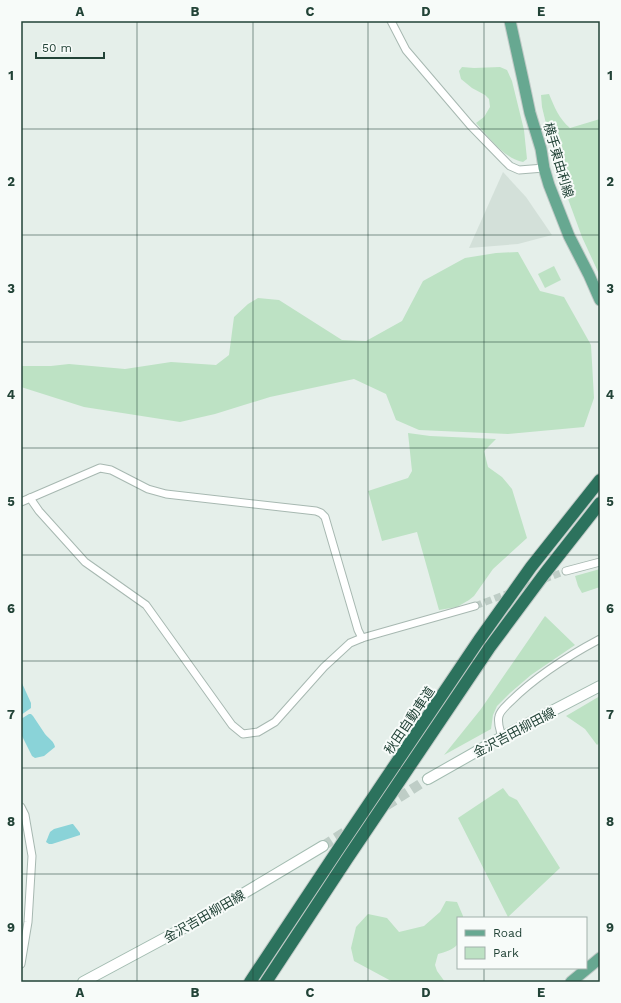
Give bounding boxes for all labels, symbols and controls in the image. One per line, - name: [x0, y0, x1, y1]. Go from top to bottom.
- text: A: [76, 4, 85, 19]
- text: B: [191, 4, 200, 19]
- text: C: [306, 4, 315, 19]
- text: D: [421, 4, 431, 19]
- text: E: [537, 4, 545, 19]
- scale bar: [36, 34, 104, 60]
- text: 50 m: [42, 41, 72, 55]
- text: 1: [8, 68, 14, 83]
- text: 1: [607, 68, 613, 83]
- street label: 横手東由利線: [541, 121, 576, 200]
- text: 2: [7, 174, 15, 189]
- text: 2: [606, 174, 614, 189]
- text: 3: [7, 281, 15, 296]
- text: 3: [606, 281, 614, 296]
- text: 4: [7, 387, 16, 402]
- text: 4: [606, 387, 615, 402]
- text: 5: [7, 494, 15, 509]
- text: 5: [606, 494, 614, 509]
- text: 6: [7, 601, 15, 616]
- text: 6: [606, 601, 614, 616]
- street label: 秋田自動車道: [381, 684, 437, 757]
- street label: 金沢吉田柳田線: [471, 704, 558, 760]
- text: 7: [7, 707, 15, 722]
- text: 7: [606, 707, 614, 722]
- text: 8: [7, 814, 15, 829]
- text: 8: [606, 814, 614, 829]
- street label: 金沢吉田柳田線: [161, 887, 247, 946]
- legend: [457, 917, 587, 969]
- text: 9: [7, 920, 15, 935]
- text: 9: [606, 920, 614, 935]
- text: Road: [493, 926, 522, 940]
- text: Park: [493, 946, 519, 960]
- text: A: [76, 985, 85, 1000]
- text: B: [191, 985, 200, 1000]
- text: C: [306, 985, 315, 1000]
- text: D: [421, 985, 431, 1000]
- text: E: [537, 985, 545, 1000]

